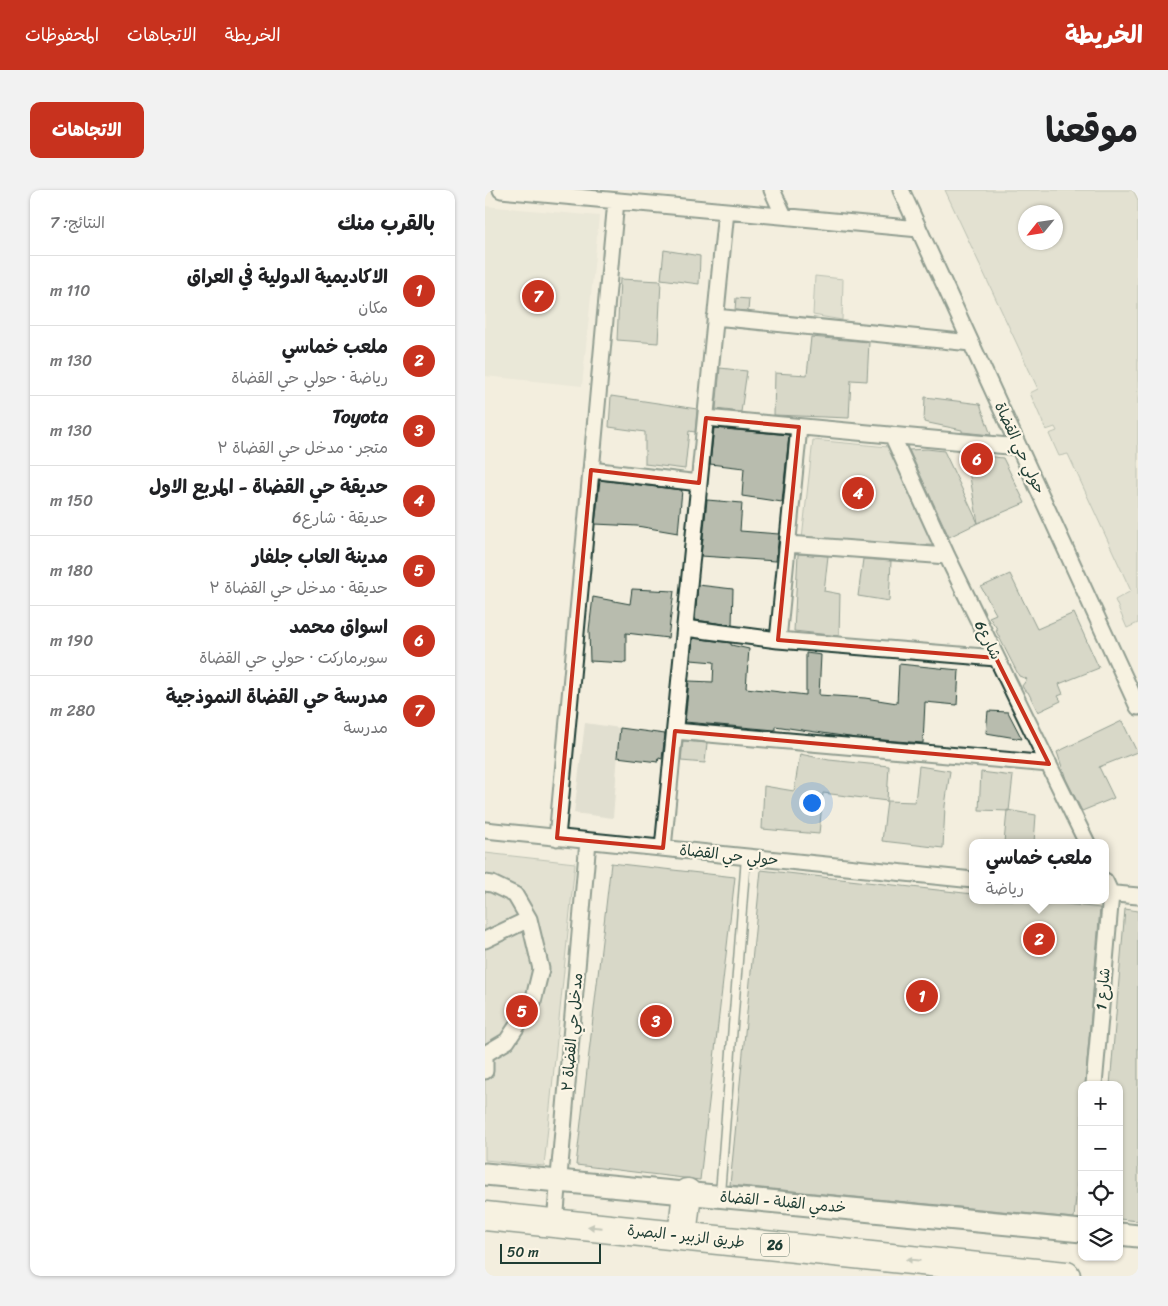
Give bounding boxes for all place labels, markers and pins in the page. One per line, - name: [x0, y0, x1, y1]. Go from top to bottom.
- pin: 7: [522, 277, 554, 315]
- pin: 6: [961, 440, 993, 478]
- pin: 4: [842, 474, 874, 512]
- pin: 2: [1023, 920, 1055, 958]
- pin: 1: [906, 977, 938, 1015]
- pin: 5: [506, 992, 538, 1030]
- pin: 3: [640, 1002, 672, 1040]

